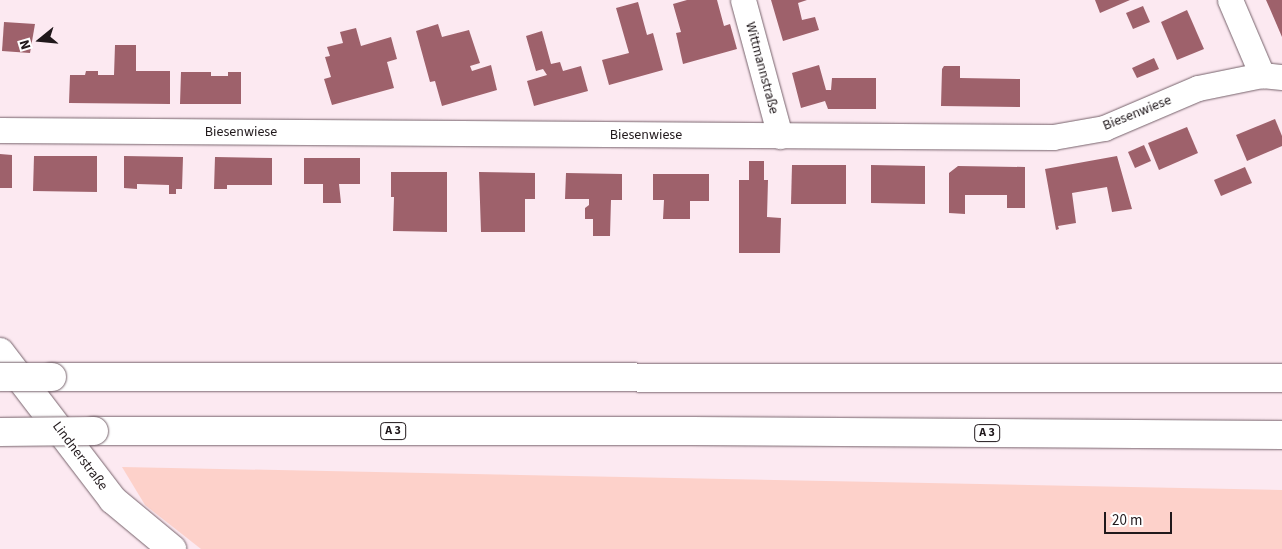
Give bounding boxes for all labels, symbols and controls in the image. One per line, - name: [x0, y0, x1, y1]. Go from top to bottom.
- north arrow: [15, 15, 65, 65]
- street label: Wittmannstraße: [742, 20, 782, 116]
- text: N: [15, 37, 37, 52]
- street label: Biesenwiese: [1100, 92, 1174, 134]
- street label: Biesenwiese: [205, 124, 277, 140]
- street label: Biesenwiese: [610, 127, 682, 143]
- street label: Lindnerstraße: [49, 418, 111, 494]
- road number: A 3: [379, 422, 407, 441]
- road number: A 3: [973, 423, 1001, 442]
- scale bar: [1107, 502, 1174, 534]
- text: 20 m: [1112, 510, 1142, 531]

